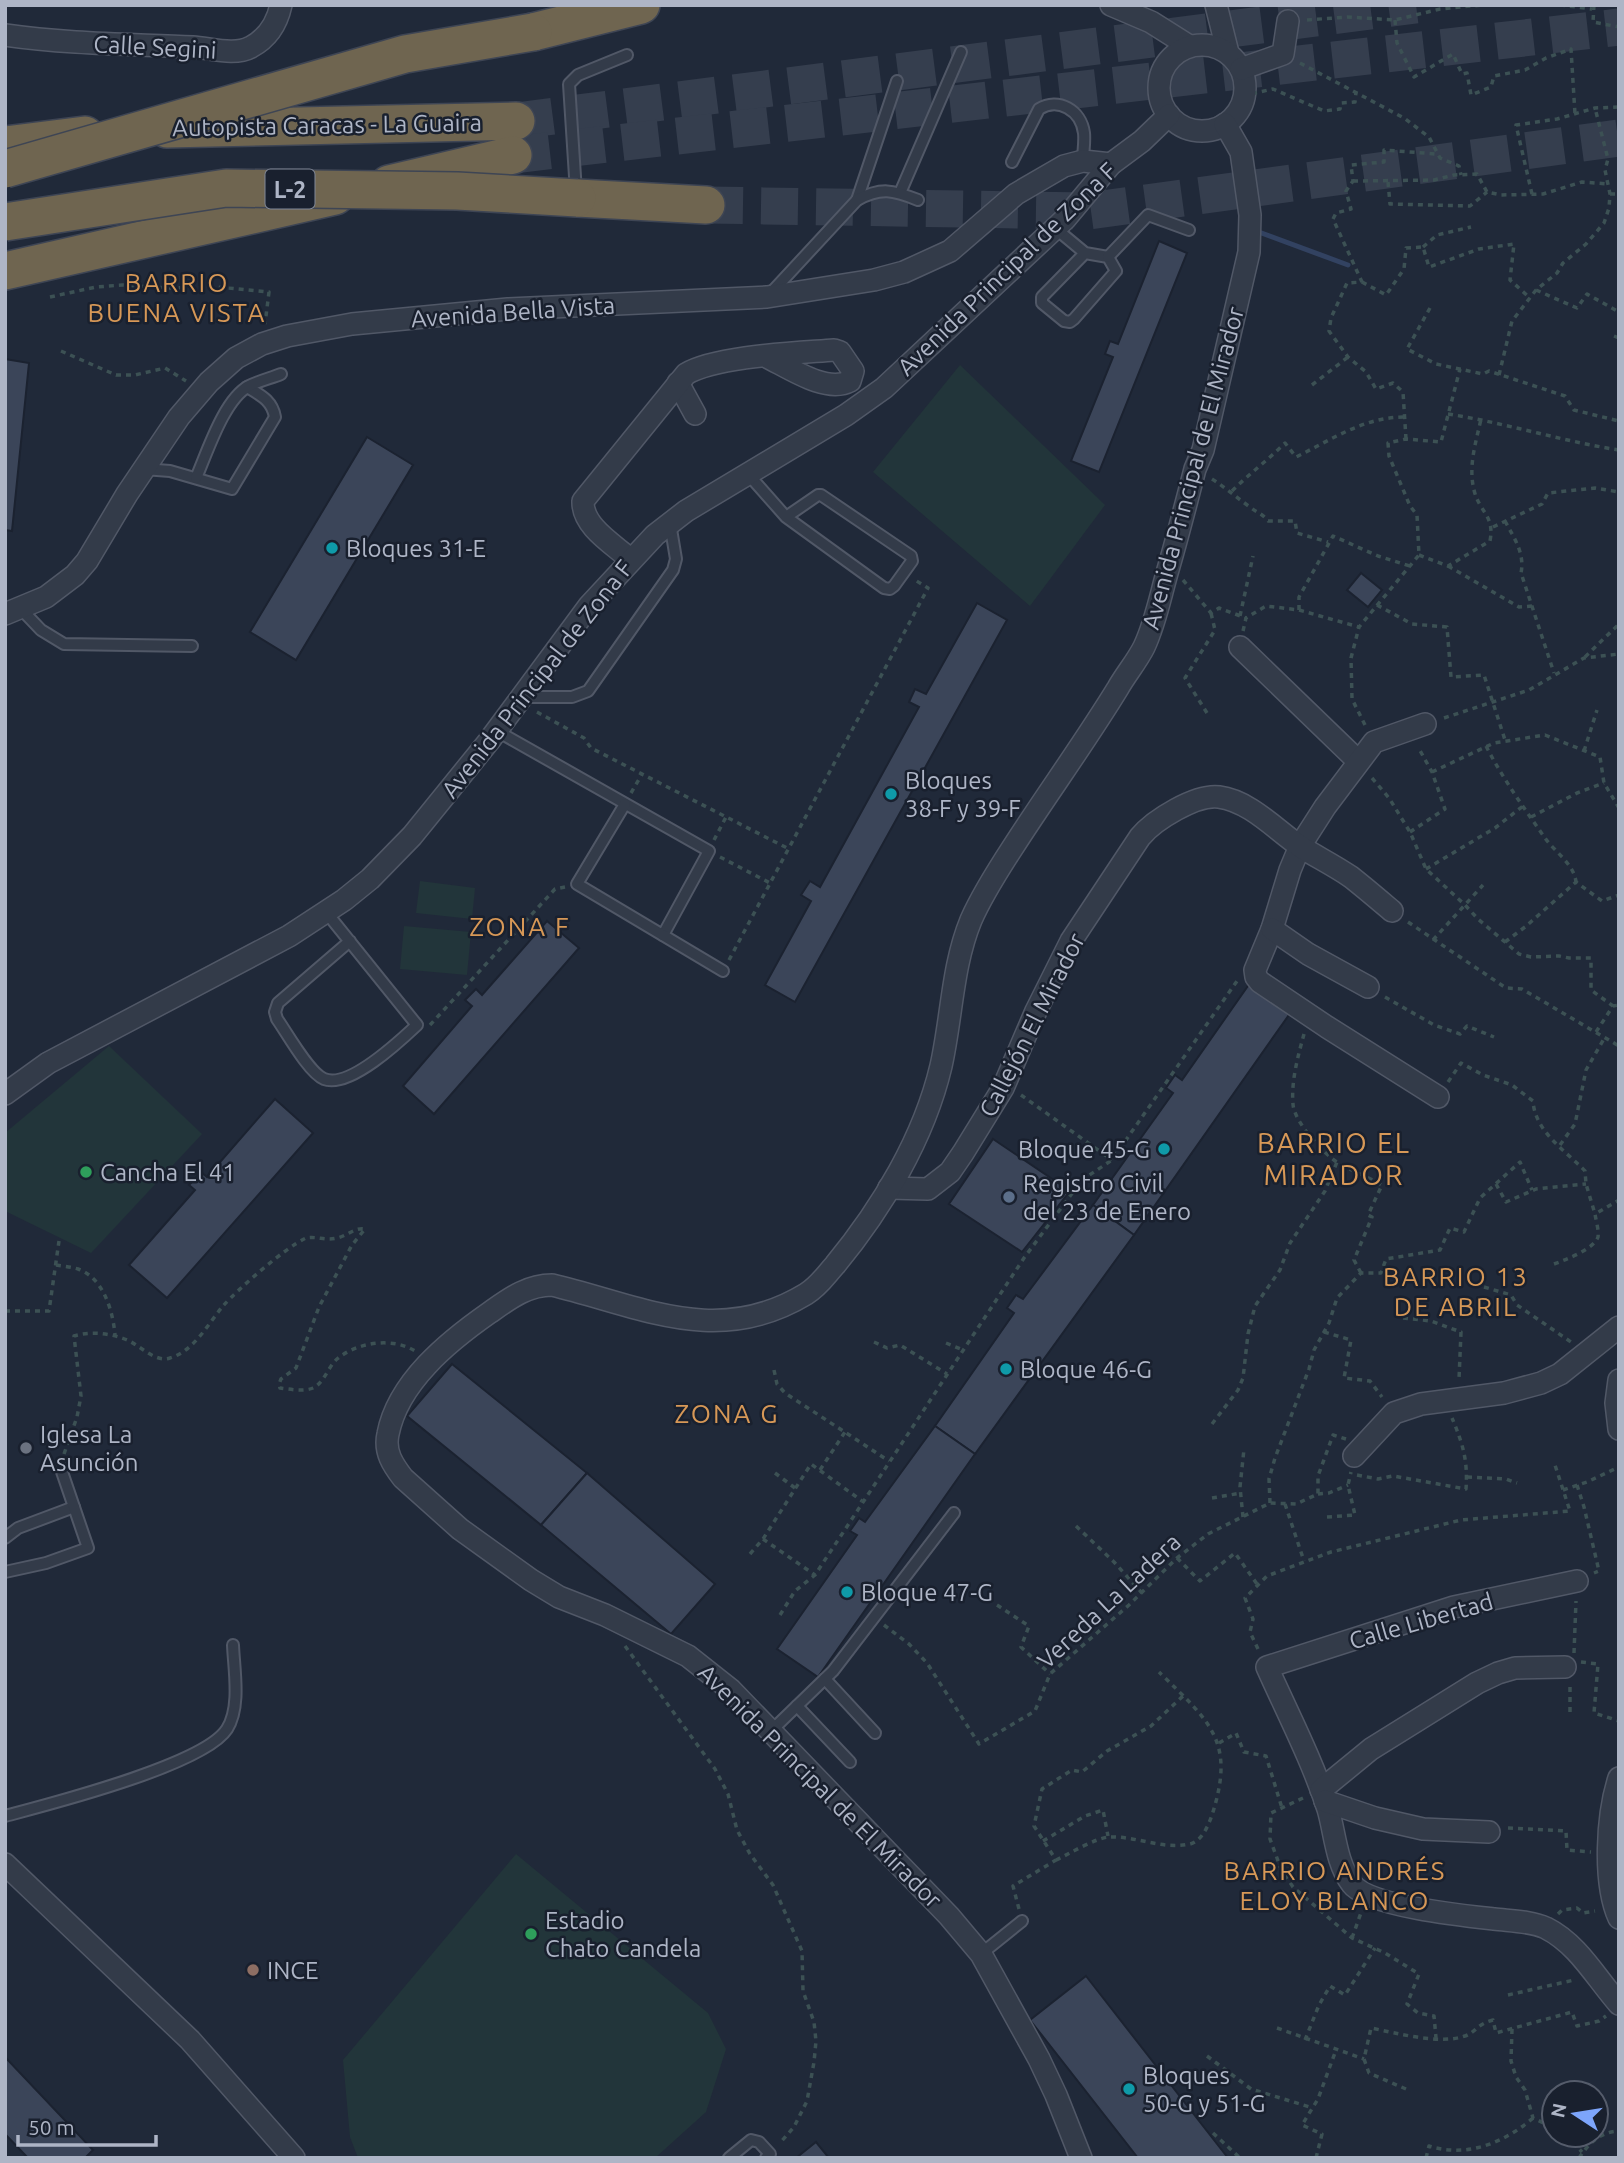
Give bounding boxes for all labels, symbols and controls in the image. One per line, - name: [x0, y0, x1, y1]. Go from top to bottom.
- street label: Calle Segini: [93, 30, 217, 64]
- street label: Autopista Caracas - La Guaira: [172, 109, 482, 141]
- street label: Avenida Principal de Zona F: [892, 157, 1122, 381]
- road number: L-2: [266, 170, 314, 208]
- district label: BARRIO BUENA VISTA: [88, 268, 266, 327]
- street label: Avenida Bella Vista: [410, 291, 616, 333]
- street label: Avenida Principal de El Mirador: [1137, 304, 1249, 632]
- place label: Bloques 31-E: [346, 535, 486, 562]
- marker: Bloques 31-E: [324, 540, 340, 556]
- street label: Avenida Principal de Zona F: [436, 555, 638, 803]
- place label: Bloques 38-F y 39-F: [905, 767, 1021, 822]
- marker: Bloques 38-F y 39-F: [883, 786, 899, 802]
- district label: ZONA F: [469, 912, 571, 941]
- street label: Callejón El Mirador: [974, 929, 1090, 1121]
- district label: BARRIO EL MIRADOR: [1257, 1127, 1411, 1190]
- place label: Bloque 45-G: [1018, 1136, 1150, 1163]
- marker: Bloque 45-G: [1156, 1141, 1172, 1157]
- place label: Cancha El 41: [100, 1159, 236, 1186]
- marker: Cancha El 41: [78, 1164, 94, 1180]
- place label: Registro Civil del 23 de Enero: [1023, 1170, 1191, 1225]
- marker: Registro Civil del 23 de Enero: [1001, 1189, 1017, 1205]
- district label: BARRIO 13 DE ABRIL: [1383, 1262, 1529, 1321]
- place label: Bloque 46-G: [1020, 1356, 1152, 1383]
- marker: Bloque 46-G: [998, 1361, 1014, 1377]
- district label: ZONA G: [674, 1399, 780, 1428]
- place label: Iglesa La Asunción: [40, 1421, 138, 1476]
- marker: Iglesa La Asunción: [18, 1440, 34, 1456]
- street label: Vereda La Ladera: [1032, 1528, 1186, 1674]
- place label: Bloque 47-G: [861, 1579, 993, 1606]
- marker: Bloque 47-G: [839, 1584, 855, 1600]
- street label: Calle Libertad: [1346, 1588, 1496, 1654]
- street label: Avenida Principal de El Mirador: [693, 1659, 947, 1913]
- district label: BARRIO ANDRÉS ELOY BLANCO: [1224, 1855, 1446, 1915]
- place label: Estadio Chato Candela: [545, 1907, 701, 1962]
- marker: Estadio Chato Candela: [523, 1926, 539, 1942]
- place label: INCE: [267, 1957, 318, 1984]
- marker: INCE: [245, 1962, 261, 1978]
- place label: Bloques 50-G y 51-G: [1143, 2062, 1266, 2117]
- north arrow: [1540, 2079, 1610, 2149]
- marker: Bloques 50-G y 51-G: [1121, 2081, 1137, 2097]
- text: N: [1546, 2101, 1571, 2120]
- scale bar: [18, 2104, 156, 2148]
- text: 50 m: [28, 2115, 75, 2139]

